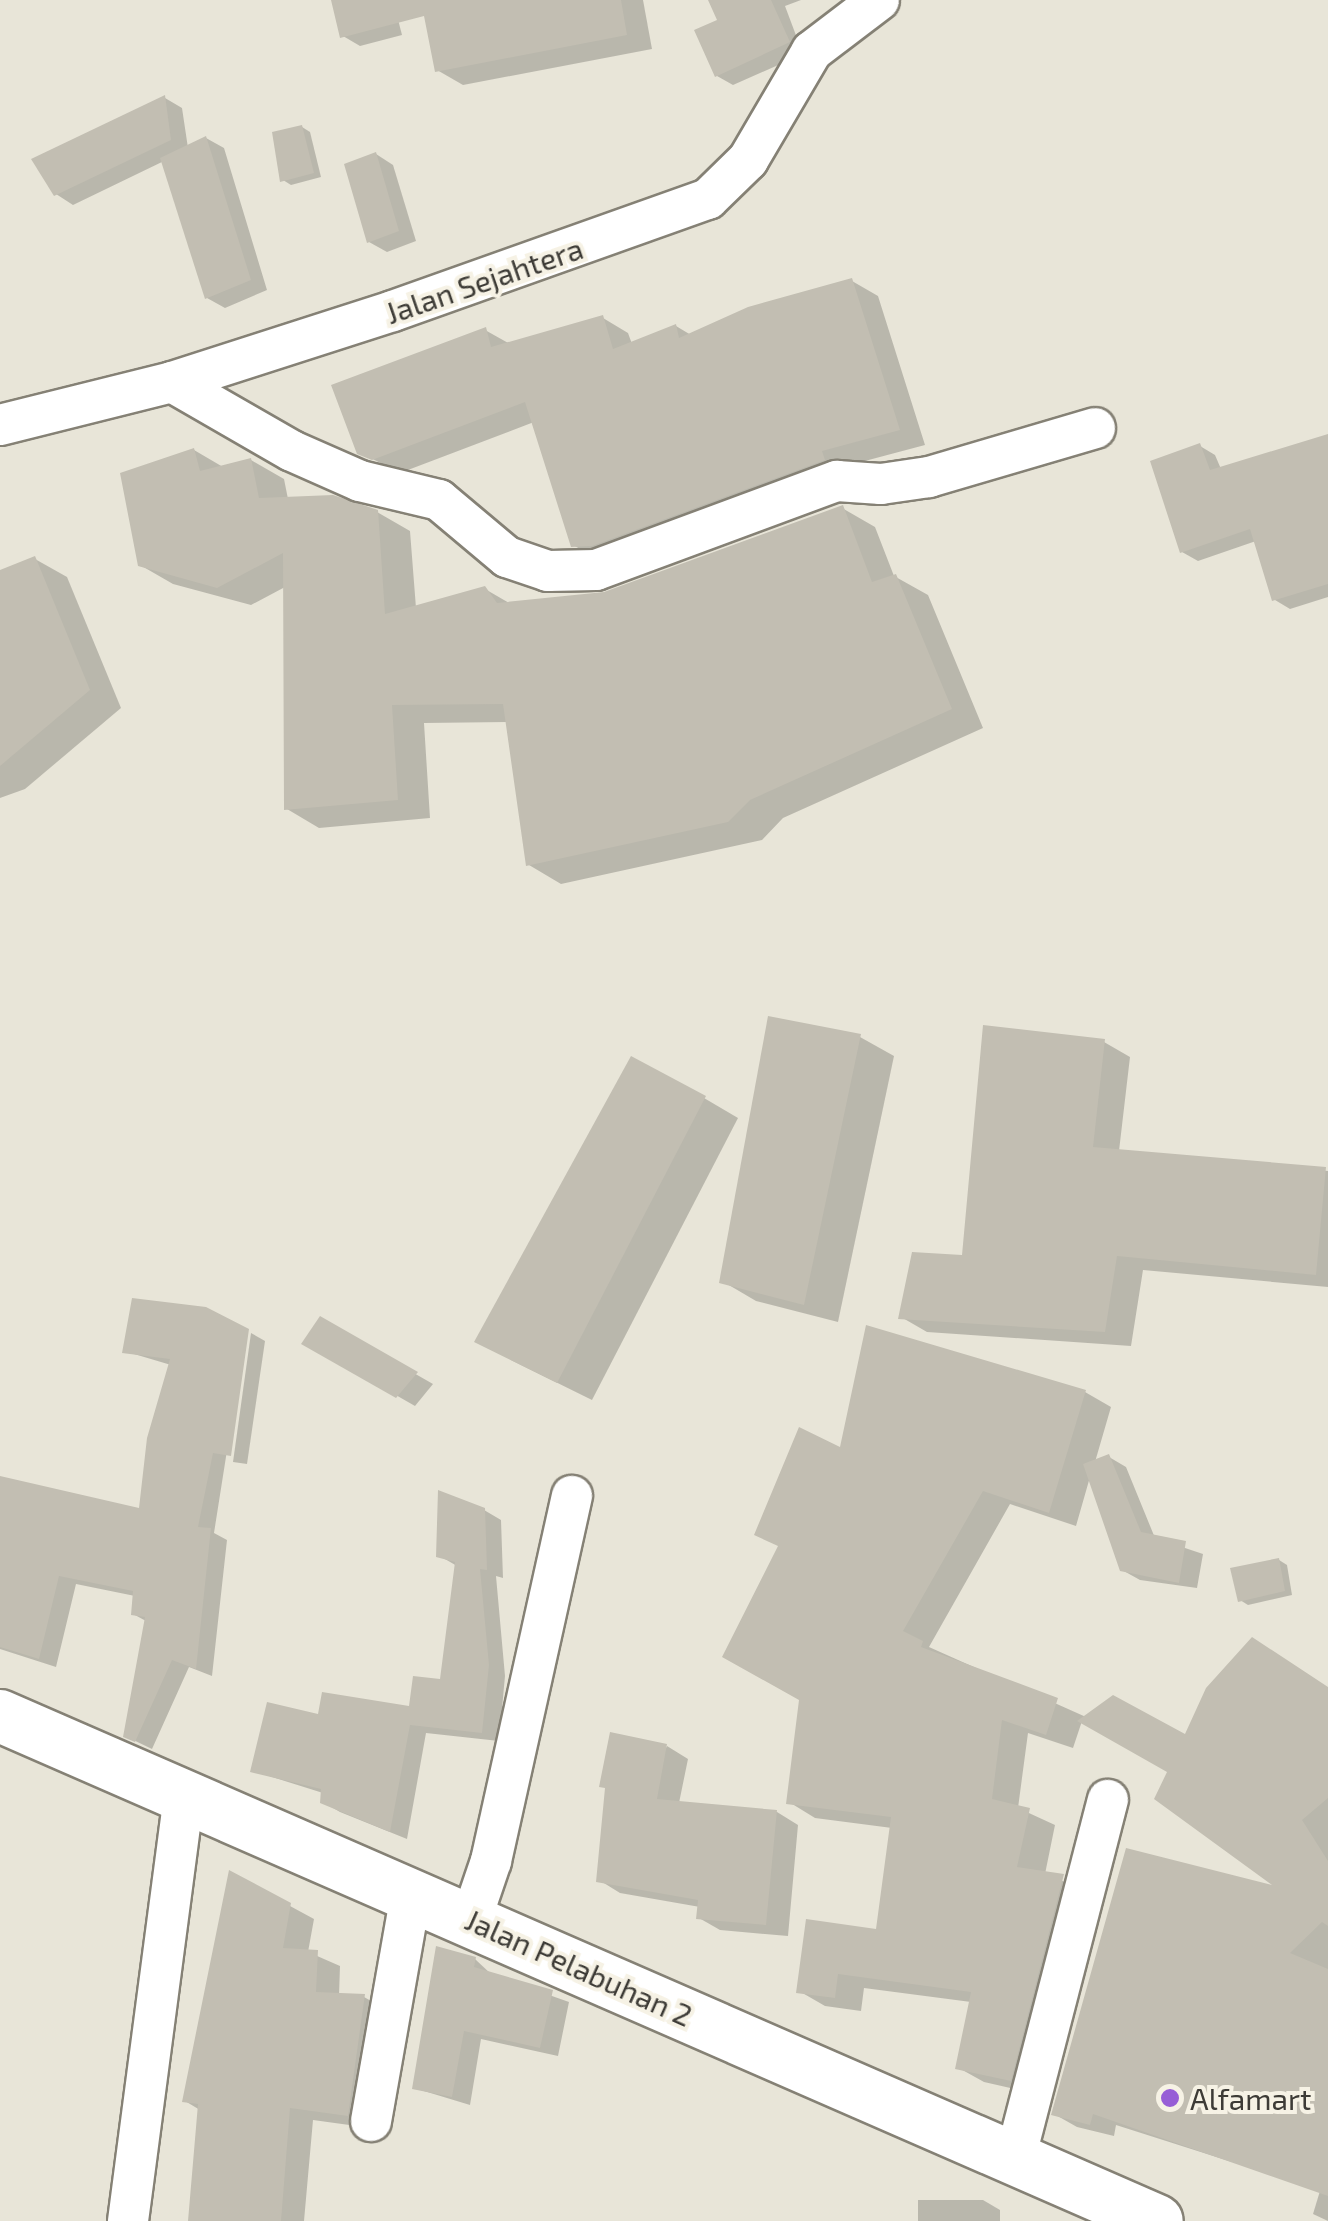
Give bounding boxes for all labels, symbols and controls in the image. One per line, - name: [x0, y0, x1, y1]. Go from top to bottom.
- street label: Jalan Sejahtera: [380, 229, 588, 331]
- street label: Jalan Pelabuhan 2: [460, 1901, 698, 2033]
- place label: Alfamart: [1190, 2080, 1312, 2116]
- marker: Alfamart: [1159, 2087, 1181, 2109]

